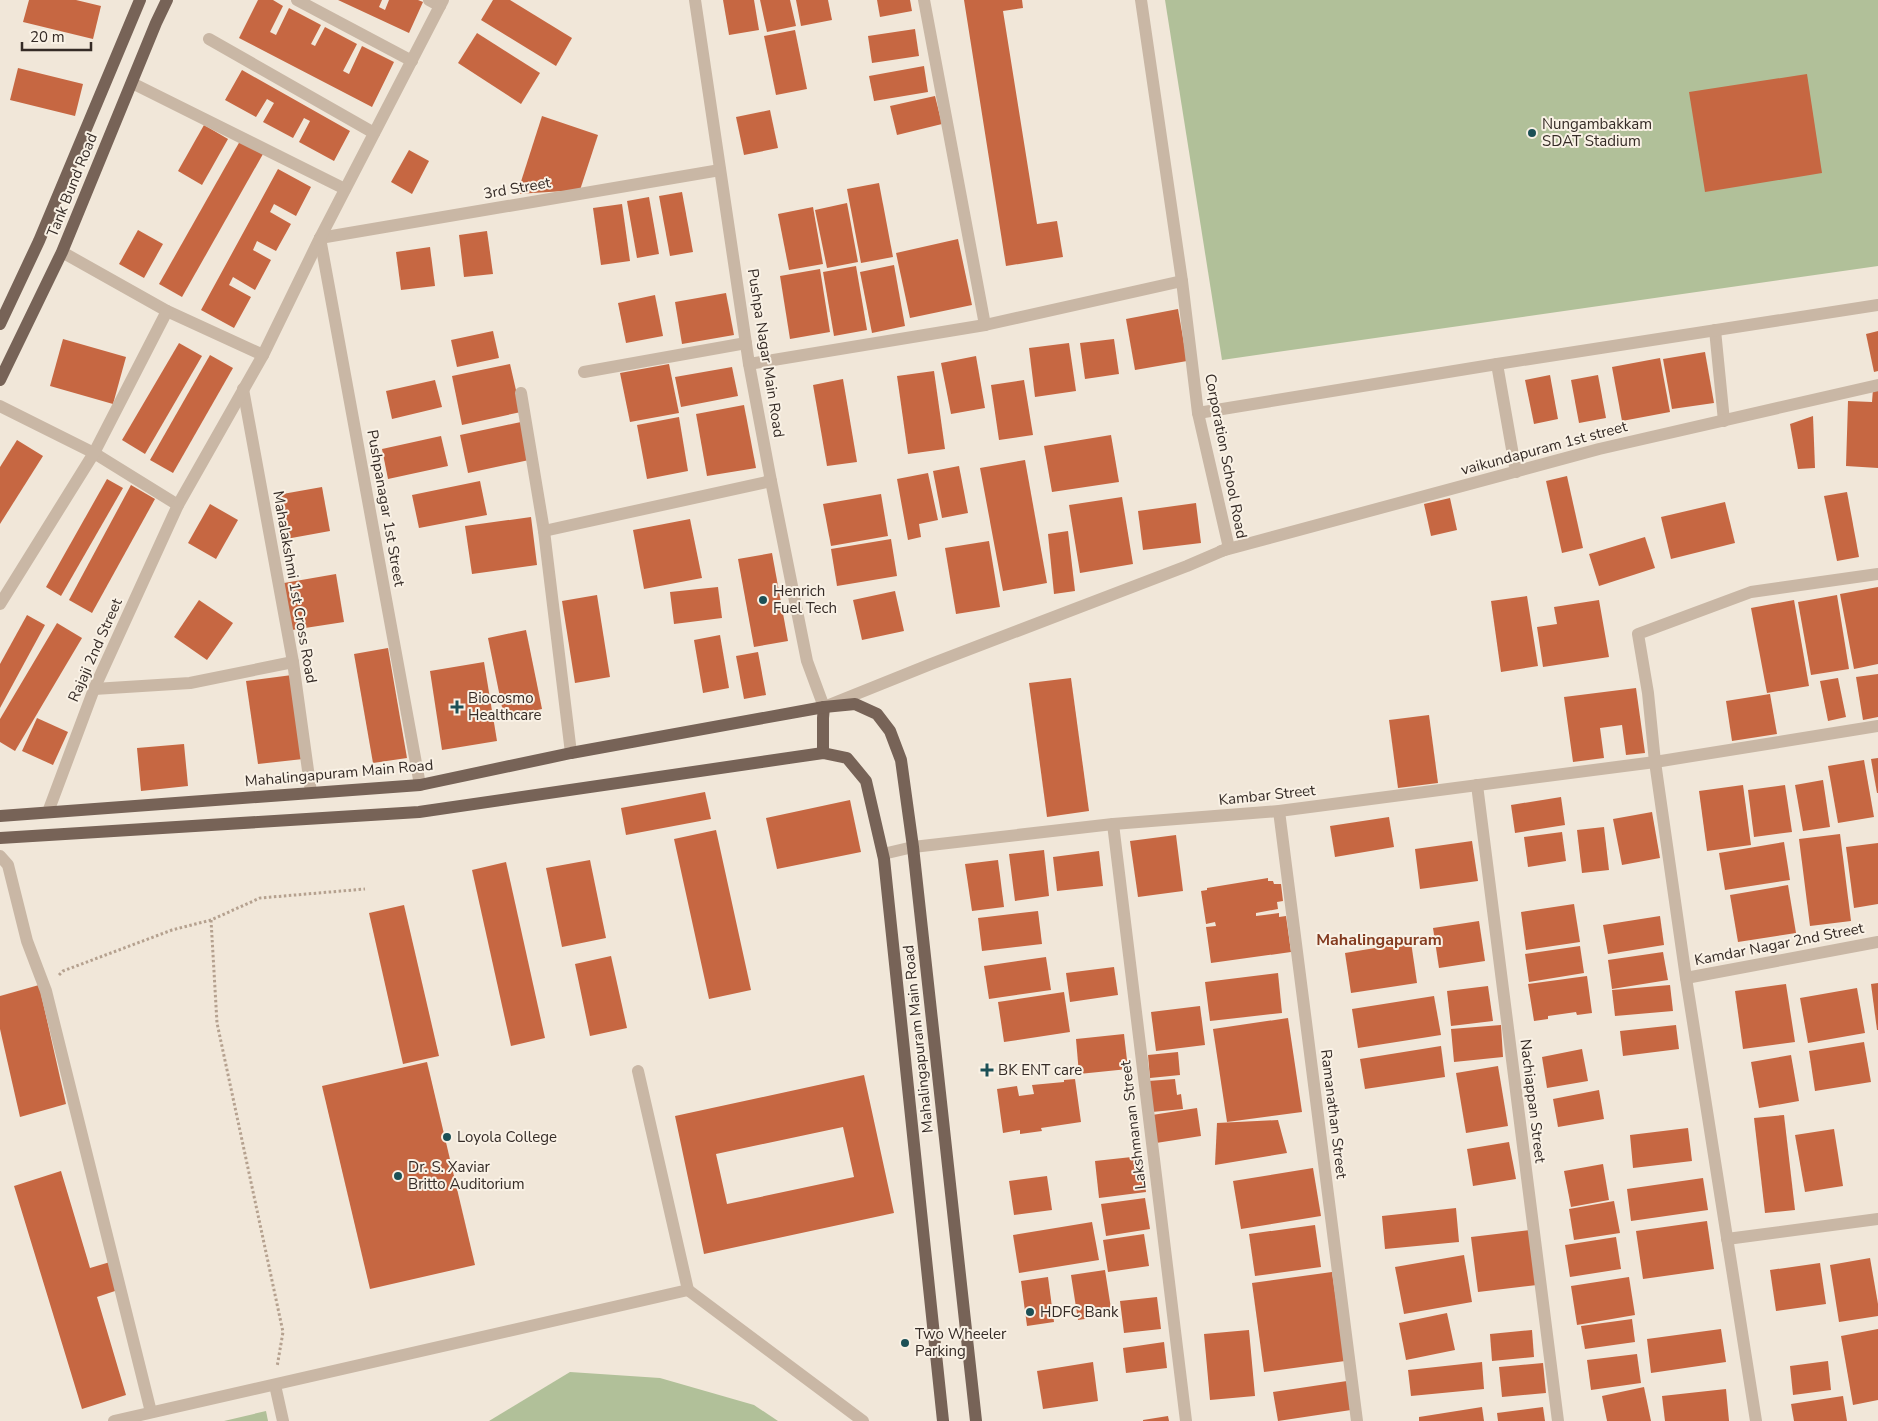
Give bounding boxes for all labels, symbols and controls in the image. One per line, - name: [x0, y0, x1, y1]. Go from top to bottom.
- scale bar: [22, 20, 91, 52]
- text: 20 m: [30, 27, 65, 47]
- place label: Nungambakkam SDAT Stadium: [1542, 114, 1652, 151]
- marker: Nungambakkam SDAT Stadium: [1526, 127, 1538, 139]
- street label: Tank Bund Road: [42, 130, 102, 240]
- street label: 3rd Street: [482, 172, 553, 204]
- street label: Pushpa Nagar Main Road: [743, 267, 789, 439]
- street label: Corporation School Road: [1200, 372, 1252, 540]
- street label: vaikundapuram 1st street: [1459, 416, 1630, 480]
- street label: Pushpanagar 1st Street: [362, 428, 410, 589]
- street label: Mahalakshmi 1st Cross Road: [268, 489, 322, 685]
- place label: Henrich Fuel Tech: [773, 581, 837, 618]
- street label: Rajaji 2nd Street: [63, 594, 127, 705]
- marker: Henrich Fuel Tech: [757, 594, 769, 606]
- place label: Biocosmo Healthcare: [468, 688, 542, 725]
- marker: Biocosmo Healthcare: [450, 700, 464, 714]
- street label: Mahalingapuram Main Road: [244, 755, 434, 791]
- street label: Kambar Street: [1218, 780, 1317, 810]
- street label: Kamdar Nagar 2nd Street: [1693, 918, 1866, 970]
- district label: Mahalingapuram: [1316, 929, 1442, 951]
- street label: Mahalingapuram Main Road: [898, 944, 938, 1134]
- street label: Nachiappan Street: [1515, 1038, 1551, 1165]
- street label: Ramanathan Street: [1316, 1048, 1352, 1181]
- street label: Lakshmanan Street: [1115, 1059, 1151, 1191]
- place label: BK ENT care: [998, 1060, 1082, 1080]
- marker: BK ENT care: [980, 1063, 994, 1077]
- place label: Loyola College: [457, 1127, 557, 1147]
- marker: Loyola College: [441, 1131, 453, 1143]
- place label: Dr. S. Xaviar Britto Auditorium: [408, 1157, 525, 1194]
- marker: Dr. S. Xaviar Britto Auditorium: [392, 1170, 404, 1182]
- place label: HDFC Bank: [1040, 1302, 1119, 1322]
- marker: HDFC Bank: [1024, 1306, 1036, 1318]
- place label: Two Wheeler Parking: [915, 1324, 1007, 1361]
- marker: Two Wheeler Parking: [899, 1337, 911, 1349]

